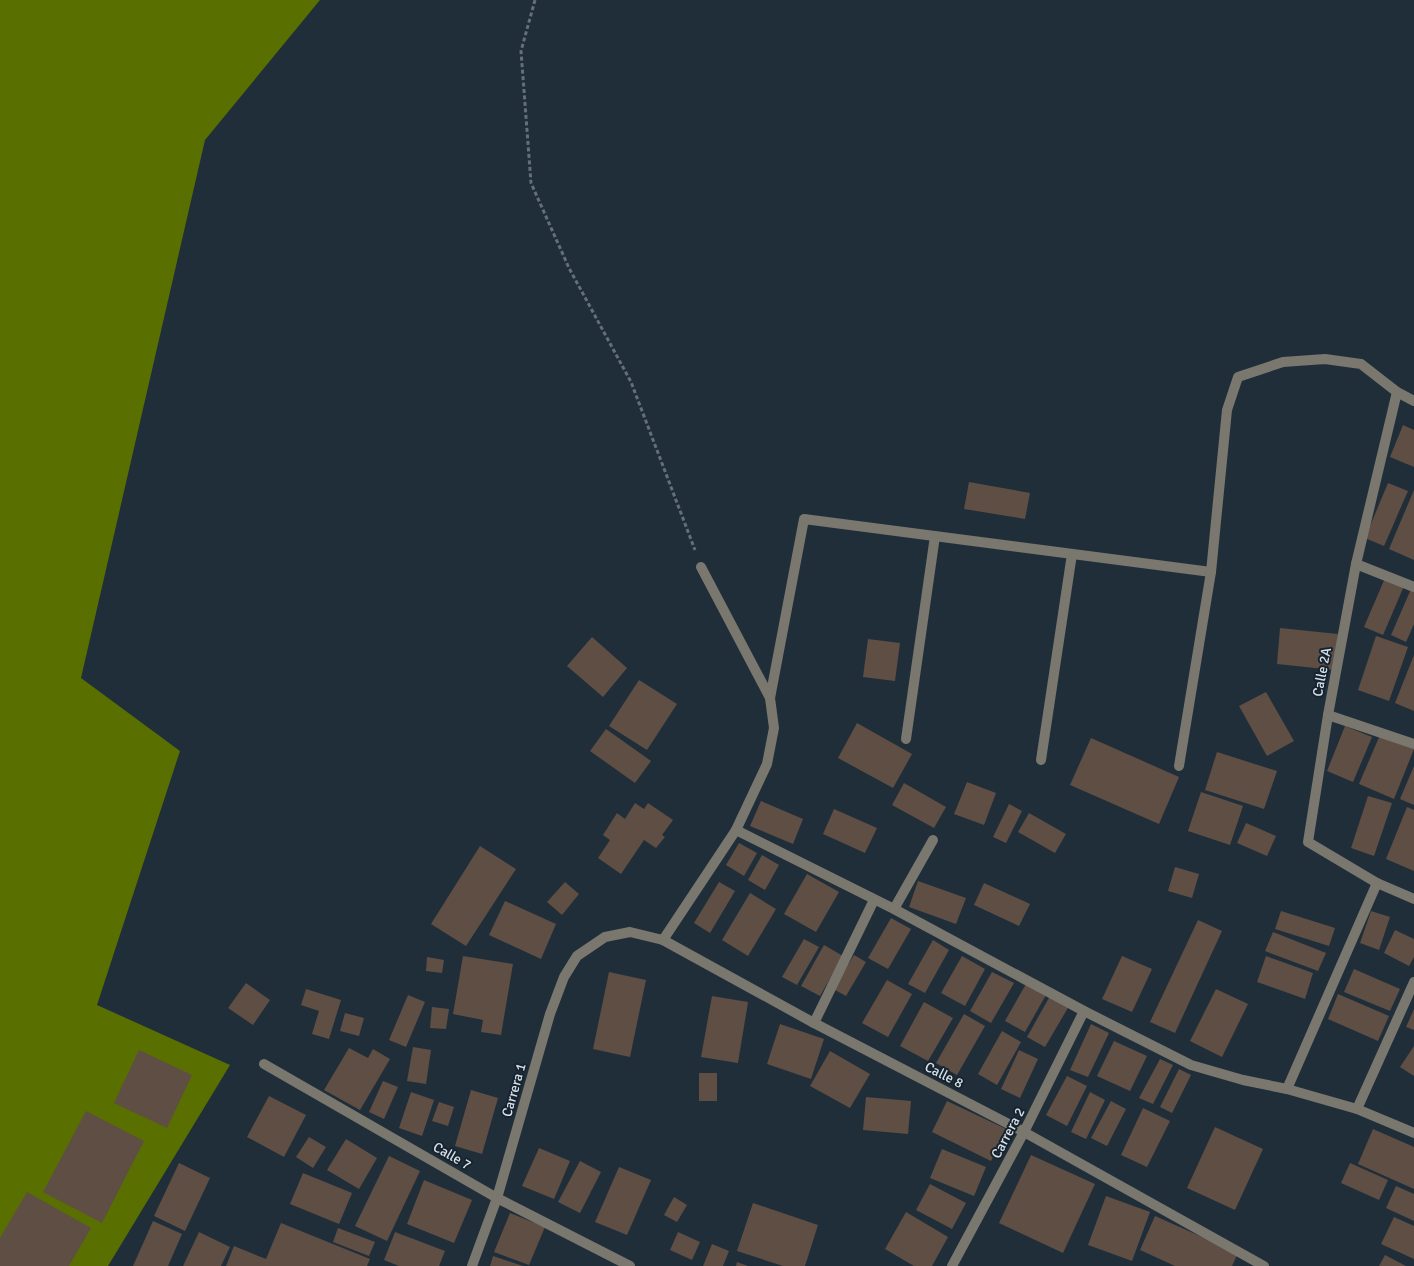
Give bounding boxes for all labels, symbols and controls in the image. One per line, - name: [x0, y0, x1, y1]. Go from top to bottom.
- street label: Calle 2A: [1309, 646, 1335, 698]
- street label: Calle 8: [922, 1058, 966, 1092]
- street label: Carrera 1: [498, 1061, 530, 1119]
- street label: Carrera 2: [988, 1105, 1028, 1161]
- street label: Calle 7: [430, 1138, 474, 1174]

